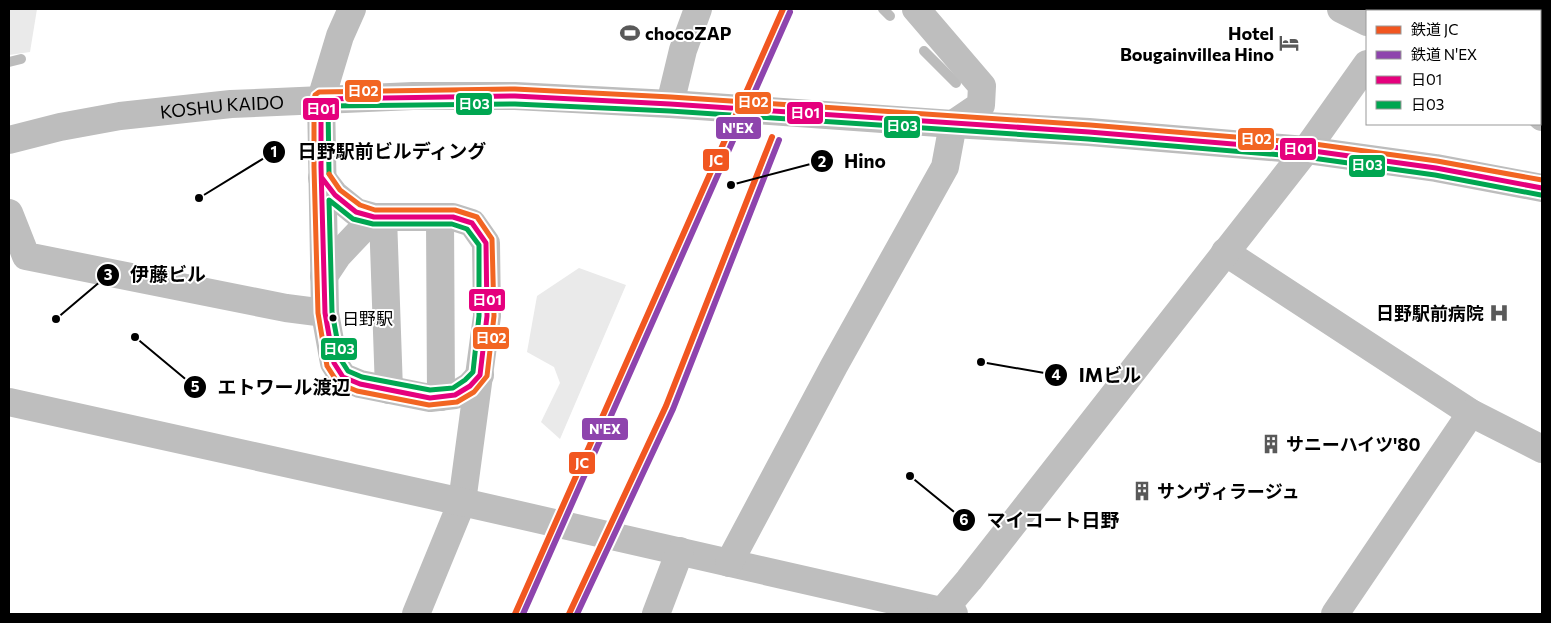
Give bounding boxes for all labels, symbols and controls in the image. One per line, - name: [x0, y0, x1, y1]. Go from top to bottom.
- legend: [1366, 10, 1541, 125]
- text: 鉄道 JC: [1411, 20, 1459, 38]
- sports icon: chocoZAP: [619, 22, 641, 44]
- place label: chocoZAP: [645, 22, 732, 44]
- place label: Hotel Bougainvillea Hino: [1120, 22, 1274, 65]
- hotel icon: Hotel Bougainvillea Hino: [1278, 32, 1300, 54]
- text: 鉄道 N'EX: [1411, 45, 1477, 63]
- text: 日01: [1411, 70, 1442, 88]
- line badge: 日02: [344, 79, 382, 103]
- text: 日02: [347, 82, 379, 99]
- street label: KOSHU KAIDO: [159, 91, 284, 123]
- line badge: 日02: [734, 91, 772, 115]
- line badge: 日03: [455, 92, 493, 116]
- text: 日02: [737, 93, 769, 110]
- text: 日03: [458, 95, 490, 112]
- text: 日03: [1411, 95, 1444, 113]
- line badge: 日01: [302, 97, 340, 121]
- text: 日01: [306, 100, 336, 117]
- line badge: 日01: [786, 101, 824, 125]
- text: 日01: [790, 104, 820, 121]
- line badge: 日03: [883, 115, 921, 139]
- line badge: N'EX: [715, 116, 762, 140]
- text: 日03: [886, 117, 918, 134]
- text: N'EX: [722, 119, 754, 136]
- line badge: 日02: [1237, 127, 1275, 151]
- text: 日02: [1240, 130, 1272, 147]
- callout: 日野駅前ビルディング: [262, 135, 497, 169]
- line badge: 日01: [1279, 137, 1317, 161]
- text: 日野駅前ビルディング: [298, 139, 486, 162]
- text: 日01: [1283, 140, 1313, 157]
- text: 1: [271, 142, 277, 160]
- callout: Hino: [809, 144, 896, 178]
- line badge: JC: [702, 148, 730, 172]
- text: Hino: [844, 149, 886, 172]
- text: JC: [709, 151, 723, 168]
- text: 2: [818, 152, 826, 170]
- line badge: 日03: [1348, 154, 1386, 178]
- text: 日03: [1351, 156, 1383, 173]
- callout: 伊藤ビル: [95, 258, 216, 292]
- text: 伊藤ビル: [130, 262, 206, 285]
- text: 3: [104, 265, 113, 283]
- line badge: 日01: [468, 288, 506, 312]
- text: 日01: [472, 291, 502, 308]
- place label: 日野駅前病院: [1376, 302, 1484, 324]
- hospital icon: 日野駅前病院: [1488, 302, 1510, 324]
- place label: 日野駅: [342, 308, 393, 329]
- marker: 日野駅: [328, 313, 338, 323]
- line badge: 日02: [472, 326, 510, 350]
- text: 日02: [475, 329, 507, 346]
- line badge: 日03: [320, 337, 358, 361]
- text: 日03: [323, 340, 355, 357]
- callout: IMビル: [1044, 358, 1151, 392]
- text: IMビル: [1079, 363, 1141, 386]
- text: 4: [1051, 365, 1061, 383]
- callout: エトワール渡辺: [183, 370, 361, 404]
- text: エトワール渡辺: [217, 375, 351, 398]
- text: 5: [191, 377, 200, 395]
- line badge: N'EX: [581, 417, 629, 441]
- text: N'EX: [589, 420, 621, 437]
- building icon: サニーハイツ'80: [1260, 433, 1282, 455]
- place label: サニーハイツ'80: [1286, 433, 1420, 455]
- line badge: JC: [568, 451, 596, 475]
- text: JC: [575, 454, 589, 471]
- building icon: サンヴィラージュ: [1131, 480, 1153, 502]
- place label: サンヴィラージュ: [1157, 480, 1299, 502]
- callout: マイコート日野: [951, 503, 1129, 537]
- text: マイコート日野: [986, 508, 1120, 531]
- text: 6: [959, 510, 969, 528]

